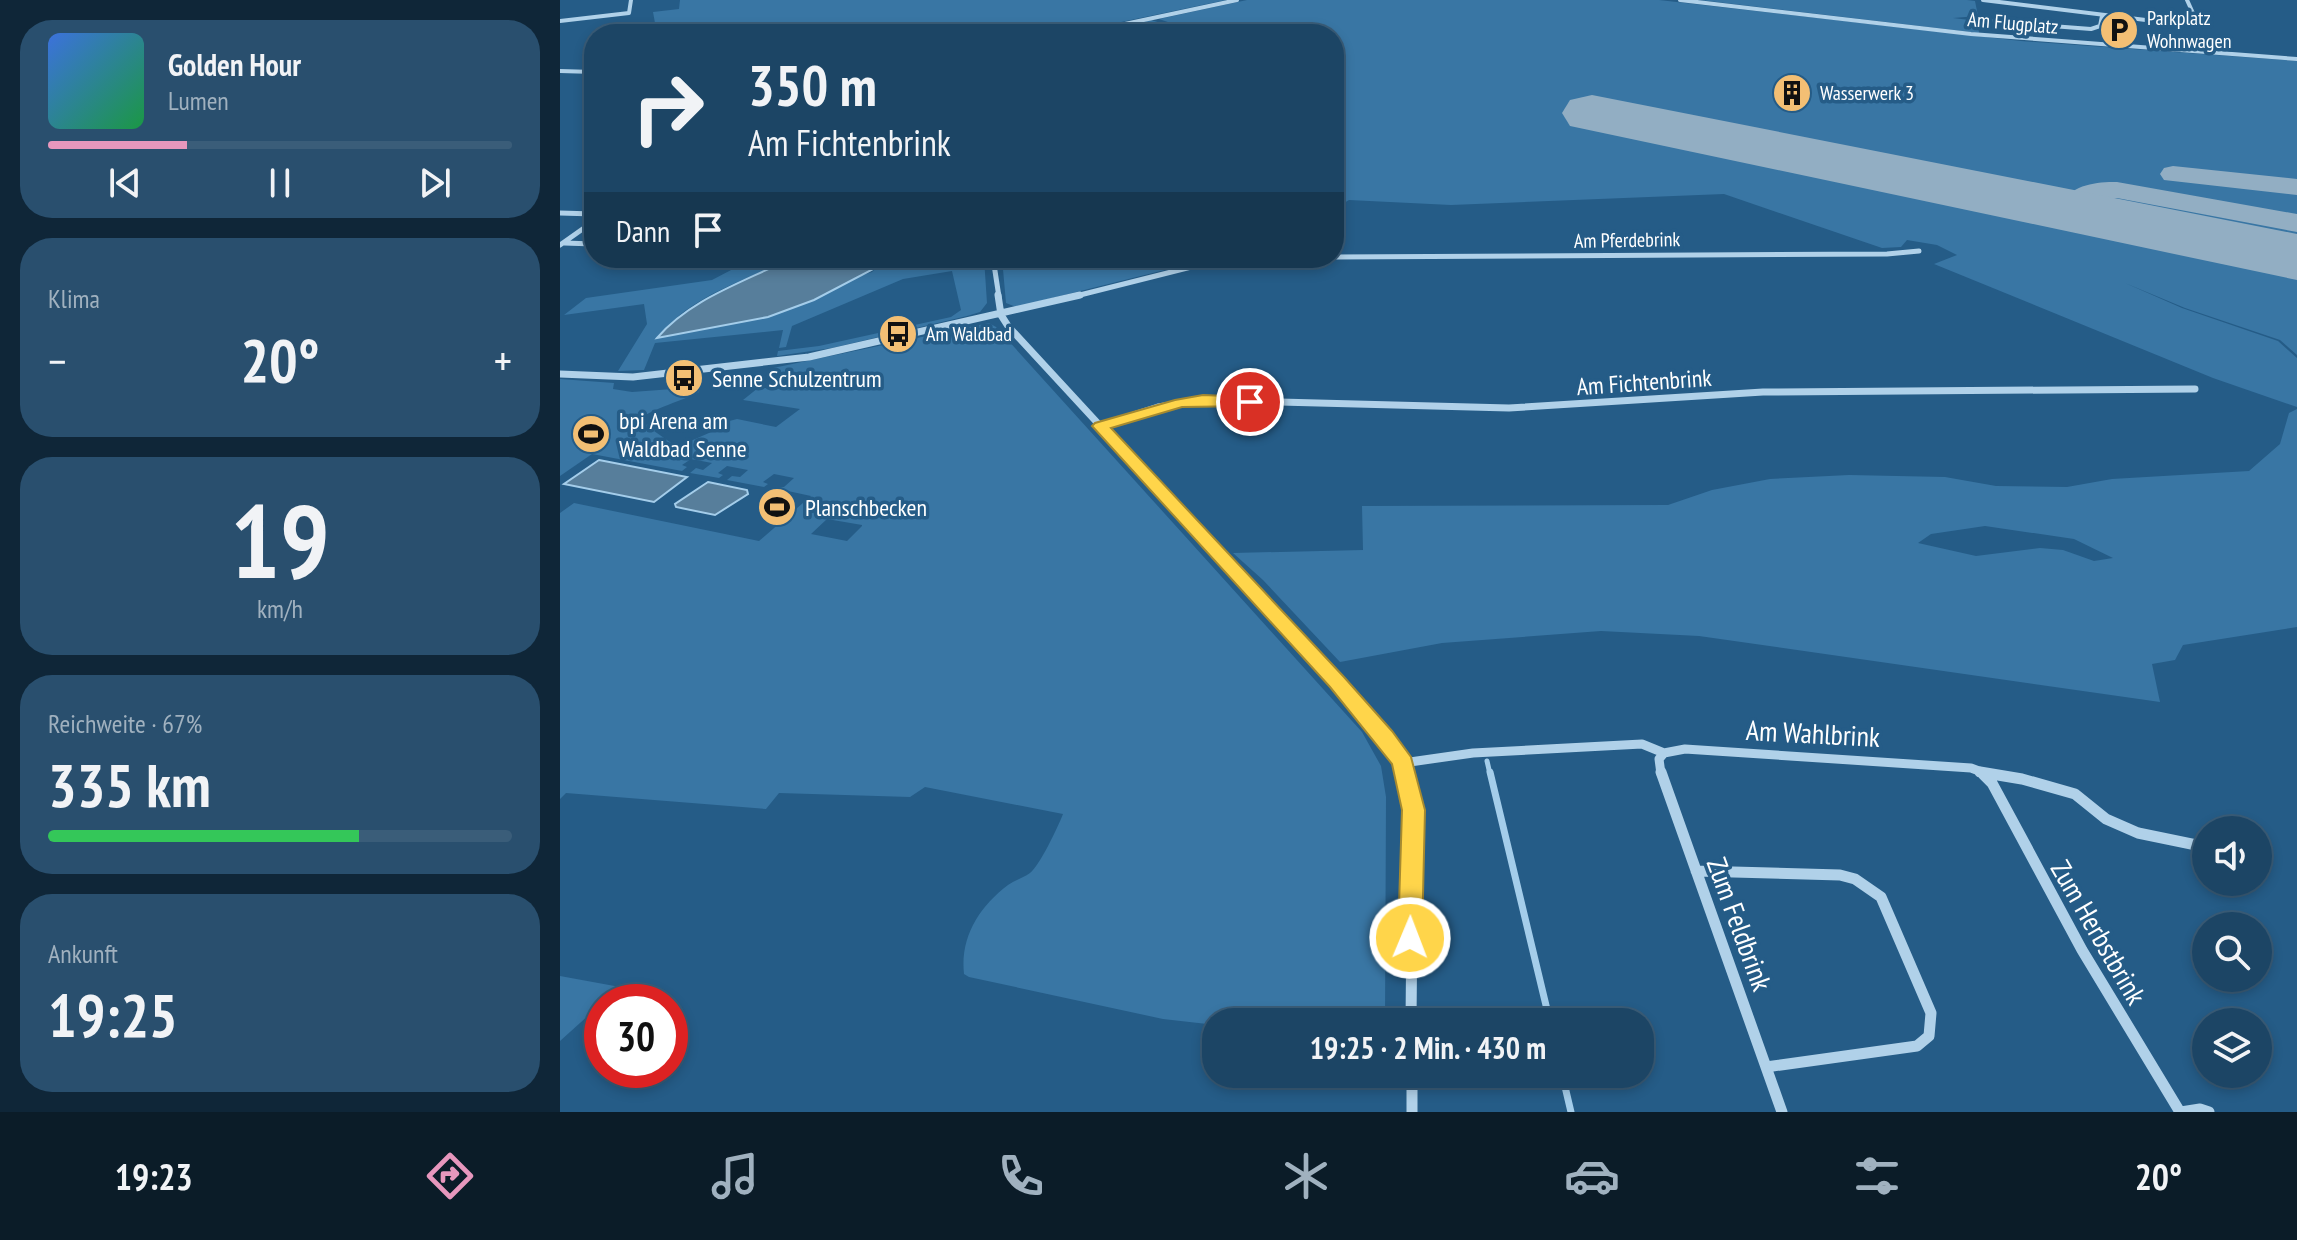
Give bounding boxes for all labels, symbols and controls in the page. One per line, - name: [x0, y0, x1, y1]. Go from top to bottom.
- place label: Parkplatz Wohnwagen: [2147, 5, 2231, 54]
- street label: Am Flugplatz: [1967, 6, 2059, 40]
- parking icon: Parkplatz Wohnwagen: [2098, 9, 2140, 51]
- text: Golden Hour: [168, 45, 301, 84]
- text: 350 m: [748, 49, 877, 121]
- icon: right: [616, 56, 720, 160]
- building icon: Wasserwerk 3: [1771, 72, 1813, 114]
- place label: Wasserwerk 3: [1820, 80, 1914, 106]
- text: Lumen: [168, 84, 229, 117]
- text: Am Fichtenbrink: [748, 119, 951, 166]
- icon: previous: [103, 161, 147, 205]
- icon: pause: [258, 161, 302, 205]
- icon: next: [413, 161, 457, 205]
- icon: arrive: [686, 208, 730, 252]
- text: Dann: [616, 211, 670, 250]
- street label: Am Pferdebrink: [1574, 226, 1681, 254]
- text: Klima: [48, 282, 100, 315]
- bus stop icon: Am Waldbad: [877, 313, 919, 355]
- text: 20°: [240, 321, 320, 399]
- place label: Am Waldbad: [926, 321, 1012, 347]
- text: −: [48, 332, 66, 389]
- text: +: [494, 332, 512, 389]
- bus stop icon: Senne Schulzentrum: [663, 357, 705, 399]
- street label: Am Fichtenbrink: [1575, 362, 1713, 402]
- place label: Senne Schulzentrum: [712, 363, 882, 394]
- pin: [1216, 368, 1284, 436]
- icon: arrive: [1228, 380, 1272, 424]
- place label: bpi Arena am Waldbad Senne: [619, 405, 747, 464]
- sports icon: bpi Arena am Waldbad Senne: [570, 413, 612, 455]
- text: 19: [230, 472, 330, 607]
- sports icon: Planschbecken: [756, 486, 798, 528]
- place label: Planschbecken: [805, 492, 927, 523]
- text: km/h: [257, 592, 303, 625]
- text: Reichweite · 67%: [48, 707, 202, 740]
- street label: Am Wahlbrink: [1745, 711, 1881, 755]
- text: 335 km: [48, 746, 211, 824]
- map controls: [2192, 816, 2272, 1088]
- button: sound: [2192, 816, 2272, 896]
- street label: Zum Feldbrink: [1699, 852, 1781, 996]
- street label: Zum Herbstbrink: [2043, 853, 2155, 1011]
- position arrow: [1368, 896, 1452, 980]
- button: search: [2192, 912, 2272, 992]
- text: Ankunft: [48, 937, 118, 970]
- text: 19:25: [48, 976, 178, 1054]
- speed limit sign: 30: [584, 984, 688, 1088]
- button: layers: [2192, 1008, 2272, 1088]
- text: 19:25 · 2 Min. · 430 m: [1310, 1028, 1546, 1067]
- icon: directions: [422, 1148, 478, 1204]
- icon: music: [707, 1148, 763, 1204]
- icon: phone: [993, 1148, 1049, 1204]
- icon: climate: [1278, 1148, 1334, 1204]
- icon: car: [1564, 1148, 1620, 1204]
- icon: filters: [1849, 1148, 1905, 1204]
- text: 19:23: [115, 1153, 193, 1200]
- text: 20°: [2135, 1153, 2182, 1200]

